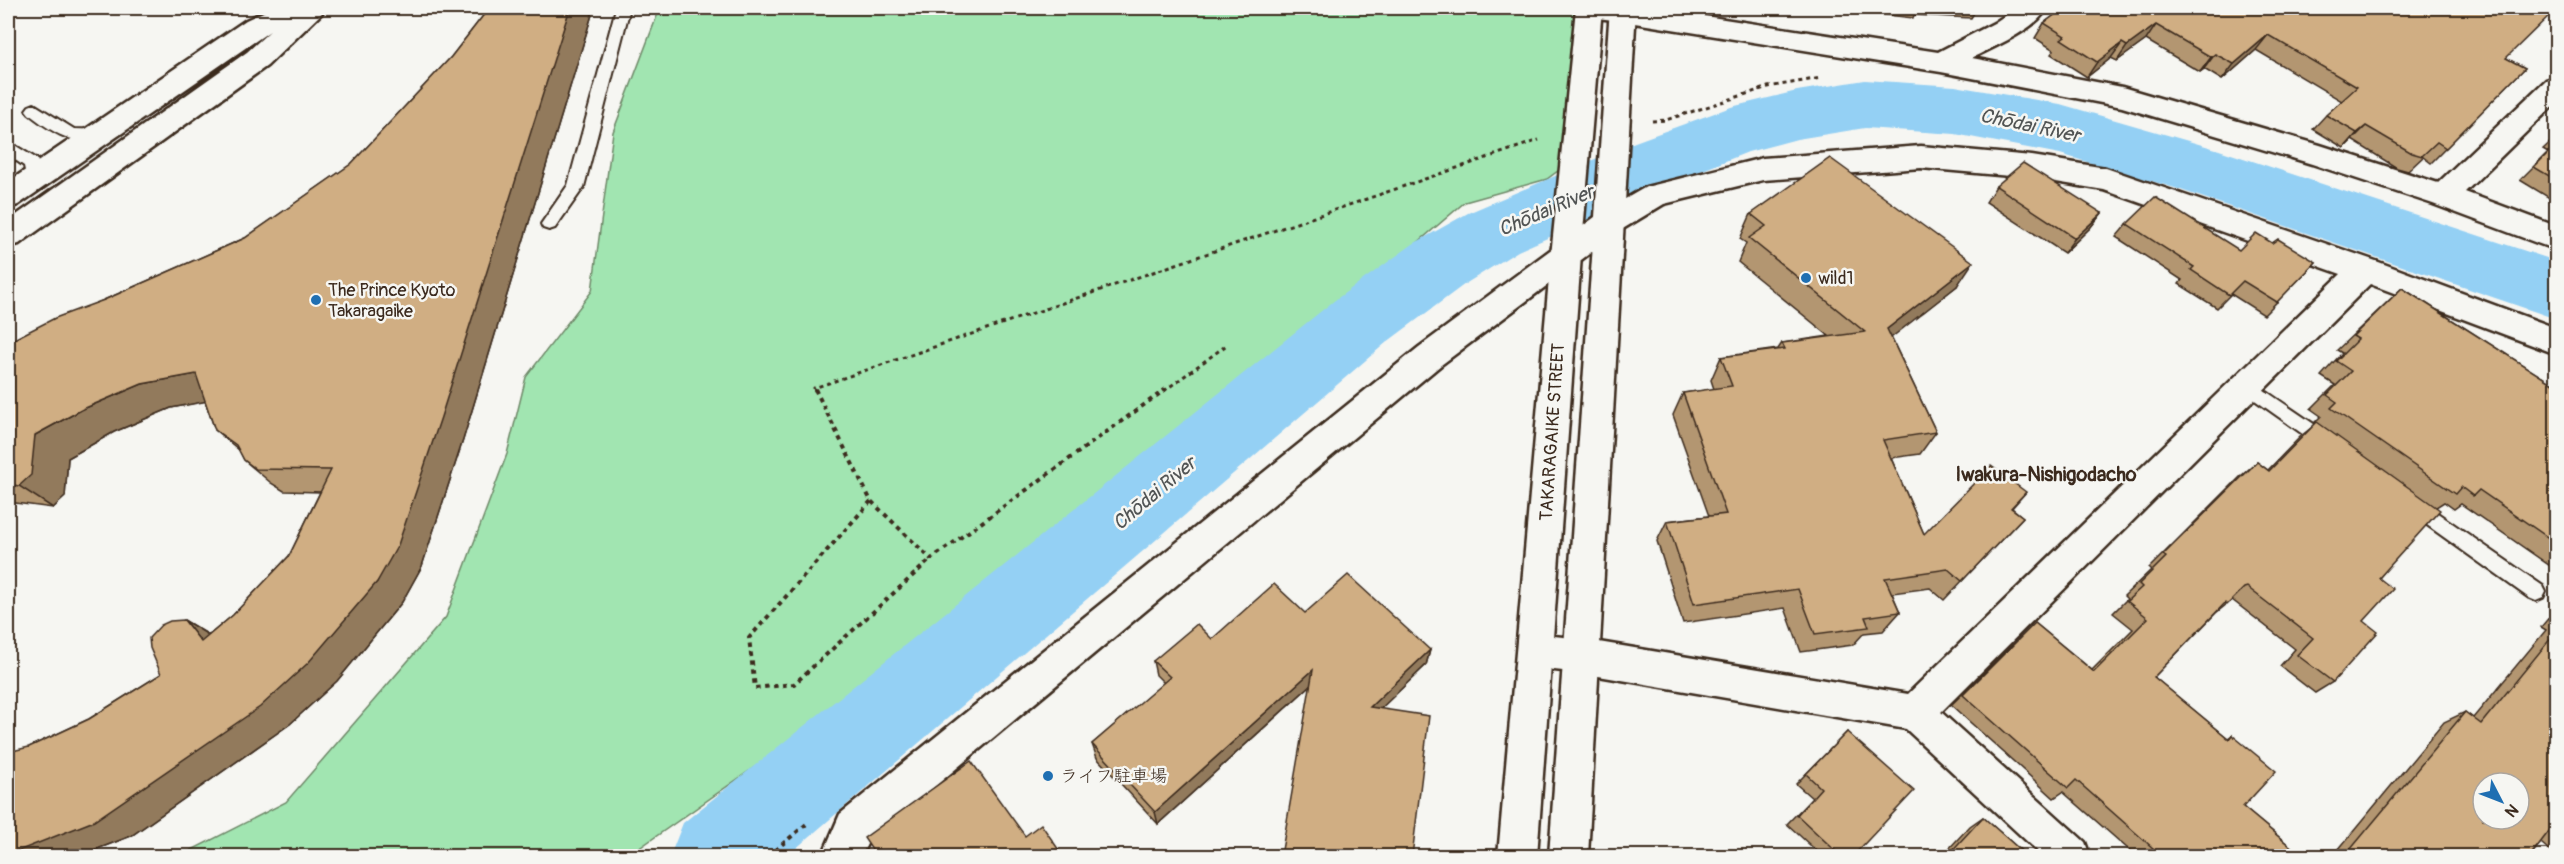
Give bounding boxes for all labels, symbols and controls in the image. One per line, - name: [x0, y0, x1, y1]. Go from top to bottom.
- water label: Chōdai River: [1978, 103, 2085, 149]
- water label: Chōdai River: [1495, 178, 1600, 242]
- place label: wild1: [1818, 267, 1854, 290]
- marker: wild1: [1799, 271, 1813, 285]
- place label: The Prince Kyoto Takaragaike: [328, 279, 456, 323]
- marker: The Prince Kyoto Takaragaike: [309, 293, 323, 307]
- street label: TAKARAGAIKE STREET: [1535, 342, 1570, 522]
- water label: Chōdai River: [1107, 449, 1203, 536]
- district label: Iwakura-Nishigodacho: [1955, 462, 2137, 487]
- place label: ライフ駐車場: [1060, 765, 1167, 788]
- marker: ライフ駐車場: [1041, 769, 1055, 783]
- north arrow: [2471, 771, 2531, 831]
- text: N: [2500, 800, 2522, 821]

